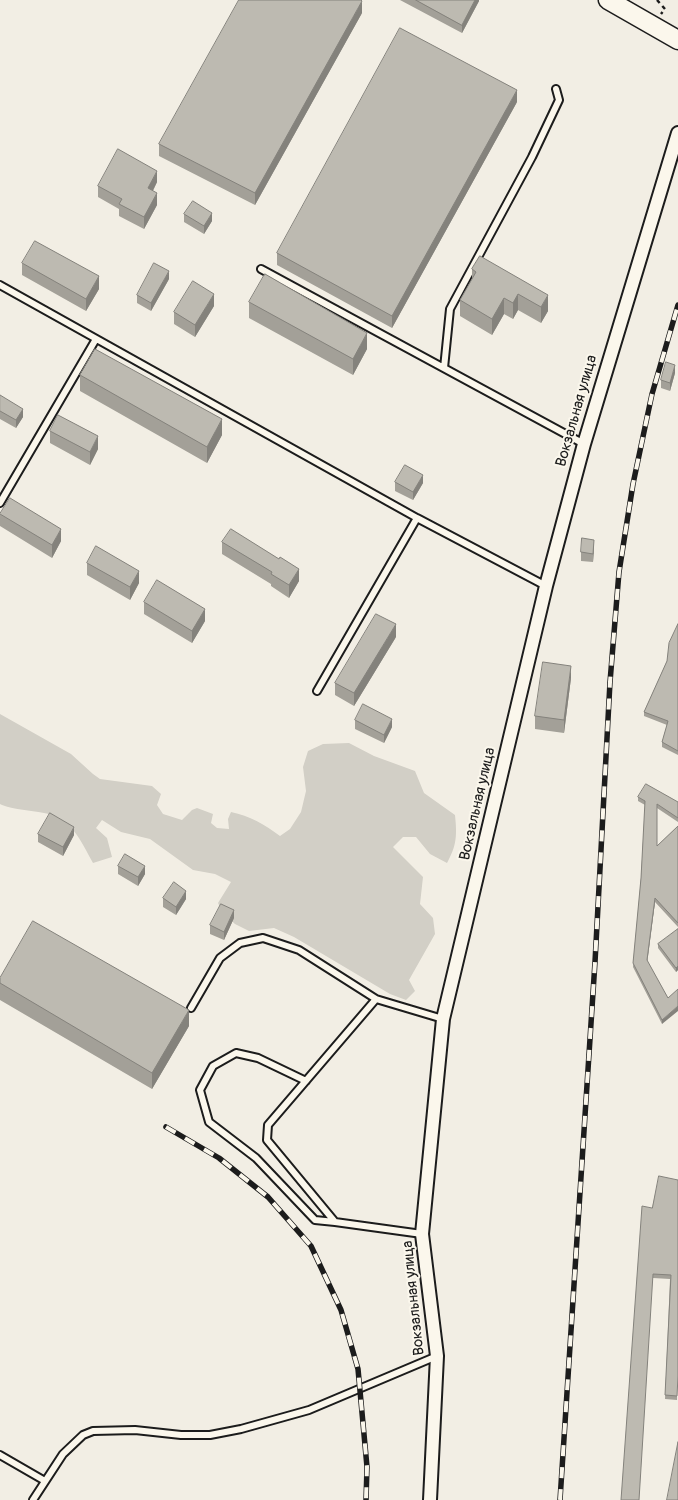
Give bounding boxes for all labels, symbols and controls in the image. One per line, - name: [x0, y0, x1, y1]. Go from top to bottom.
- street label: Вокзальная улица: [552, 353, 602, 469]
- street label: Вокзальная улица: [456, 746, 500, 862]
- street label: Вокзальная улица: [399, 1240, 429, 1356]

